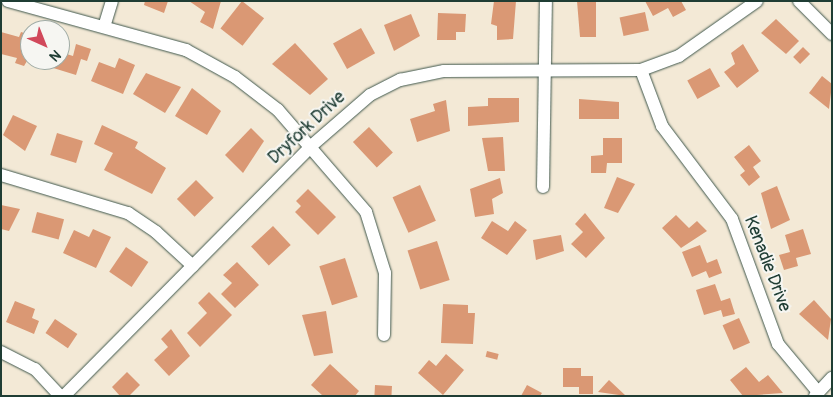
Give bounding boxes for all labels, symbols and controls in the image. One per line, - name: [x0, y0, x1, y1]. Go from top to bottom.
- north arrow: [20, 20, 70, 70]
- text: N: [46, 46, 64, 65]
- street label: Dryfork Drive: [264, 87, 350, 169]
- street label: Kenadie Drive: [739, 213, 795, 315]

